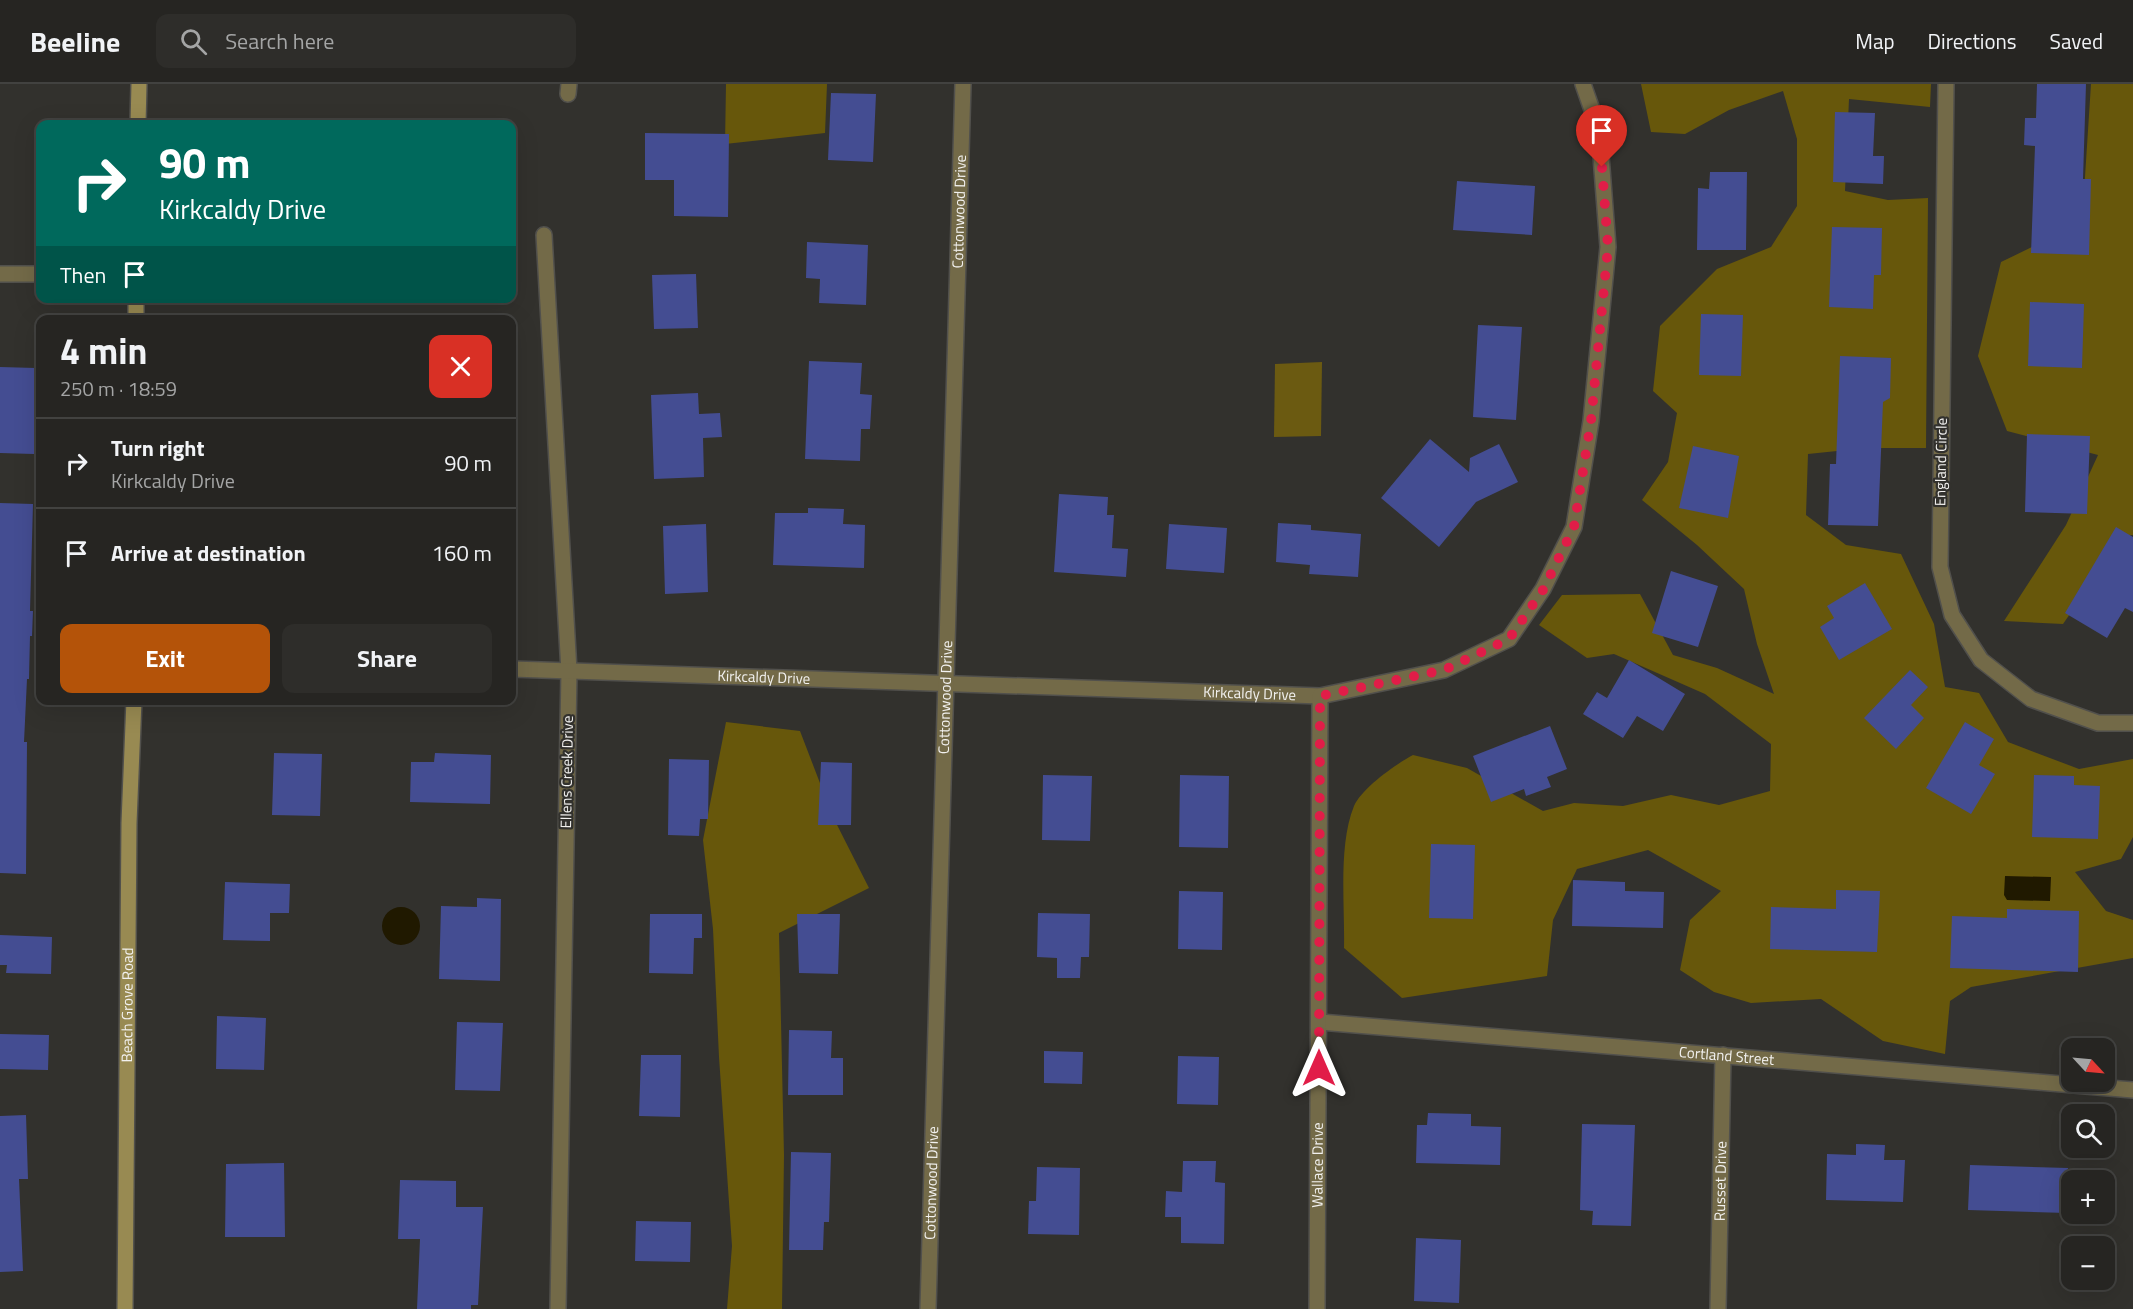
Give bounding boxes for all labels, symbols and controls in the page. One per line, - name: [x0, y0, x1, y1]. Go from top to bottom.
- search box: [156, 14, 576, 68]
- text: Beeline: [30, 20, 120, 63]
- text: Search here: [225, 24, 334, 58]
- icon: search: [177, 25, 210, 58]
- text: Map: [1855, 25, 1895, 57]
- text: Directions: [1928, 25, 2017, 57]
- text: Saved: [2050, 25, 2103, 57]
- pin: [1576, 105, 1627, 167]
- icon: arrive: [1585, 114, 1618, 147]
- text: 90 m: [159, 130, 251, 194]
- icon: right: [60, 144, 138, 222]
- street label: Cottonwood Drive: [946, 154, 972, 269]
- text: Kirkcaldy Drive: [159, 188, 326, 229]
- text: Then: [60, 258, 106, 292]
- icon: arrive: [118, 258, 151, 291]
- text: 4 min: [60, 323, 147, 378]
- button: close: [429, 335, 492, 398]
- text: 250 m · 18:59: [60, 373, 177, 404]
- street label: England Circle: [1928, 418, 1953, 506]
- text: Turn right: [111, 431, 205, 465]
- text: 90 m: [444, 446, 492, 480]
- icon: right: [60, 447, 93, 480]
- text: Kirkcaldy Drive: [111, 465, 235, 496]
- text: Arrive at destination: [111, 536, 306, 570]
- text: 160 m: [432, 536, 492, 570]
- icon: arrive: [60, 537, 93, 570]
- button: Exit: [60, 624, 270, 693]
- button: Share: [282, 624, 492, 693]
- street label: Cottonwood Drive: [932, 640, 958, 754]
- street label: Kirkcaldy Drive: [717, 664, 811, 690]
- street label: Kirkcaldy Drive: [1203, 680, 1296, 706]
- street label: Ellens Creek Drive: [554, 715, 579, 829]
- street label: Beach Grove Road: [115, 947, 139, 1063]
- position arrow: [1287, 1036, 1351, 1100]
- north arrow: [2061, 1038, 2115, 1092]
- map controls: [2061, 1038, 2115, 1290]
- street label: Cortland Street: [1678, 1040, 1776, 1071]
- button: search: [2061, 1104, 2115, 1158]
- street label: Wallace Drive: [1305, 1122, 1329, 1208]
- street label: Cottonwood Drive: [918, 1126, 944, 1240]
- street label: Russet Drive: [1708, 1141, 1732, 1221]
- button: +: [2061, 1170, 2115, 1224]
- button: −: [2061, 1236, 2115, 1290]

